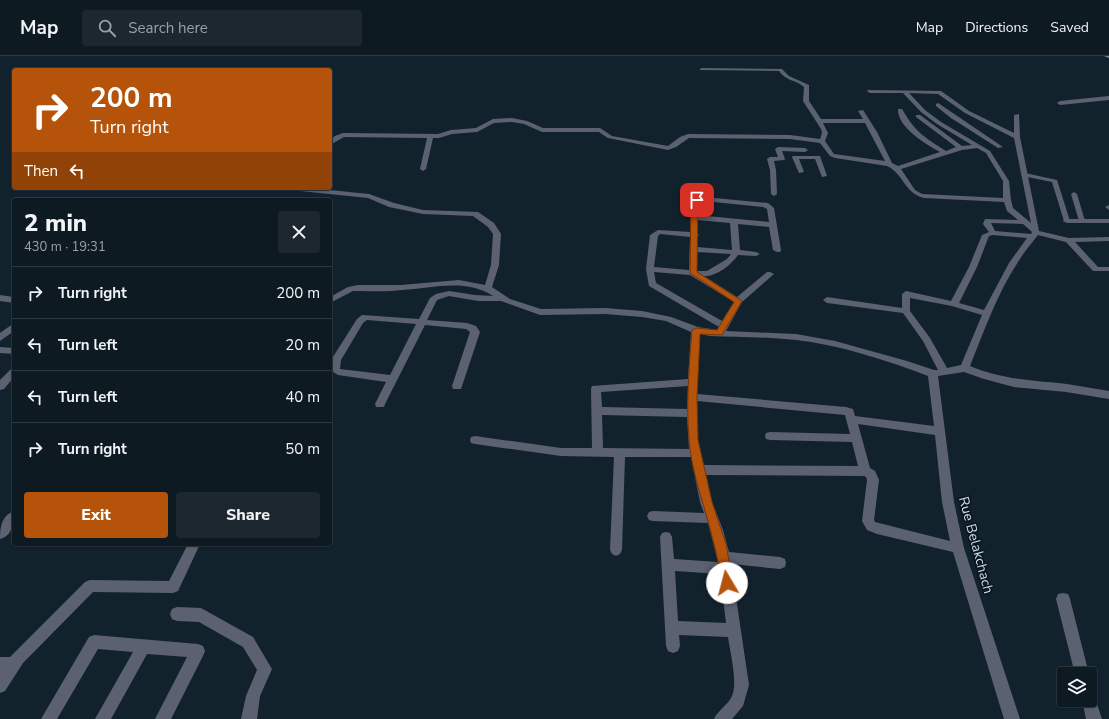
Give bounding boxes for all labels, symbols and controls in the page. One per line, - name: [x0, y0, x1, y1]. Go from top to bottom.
- search box: [82, 10, 362, 46]
- text: Map: [20, 15, 58, 41]
- icon: search: [96, 17, 118, 39]
- text: Search here: [128, 18, 208, 38]
- text: Map: [916, 18, 943, 37]
- text: Directions: [965, 18, 1028, 37]
- text: Saved: [1050, 18, 1089, 37]
- text: 200 m: [90, 79, 173, 117]
- icon: right: [24, 84, 76, 136]
- text: Turn right: [90, 115, 169, 139]
- icon: left: [66, 160, 88, 182]
- text: Then: [24, 161, 58, 181]
- pin: [680, 183, 714, 217]
- icon: arrive: [686, 189, 708, 211]
- text: 2 min: [24, 207, 87, 239]
- button: close: [278, 211, 320, 253]
- text: 430 m · 19:31: [24, 238, 106, 256]
- icon: right: [24, 282, 46, 304]
- text: Turn right: [58, 283, 127, 303]
- text: 200 m: [276, 283, 320, 303]
- icon: left: [24, 334, 46, 356]
- text: Turn left: [58, 335, 117, 355]
- text: 20 m: [285, 335, 320, 355]
- icon: left: [24, 386, 46, 408]
- text: Turn left: [58, 387, 117, 407]
- text: 40 m: [285, 387, 320, 407]
- icon: right: [24, 438, 46, 460]
- text: Turn right: [58, 439, 127, 459]
- text: 50 m: [285, 439, 320, 459]
- button: Exit: [24, 492, 168, 538]
- button: Share: [176, 492, 320, 538]
- street label: Rue Belakchach: [954, 494, 998, 596]
- position arrow: [706, 562, 748, 604]
- map controls: [1057, 667, 1097, 707]
- button: layers: [1057, 667, 1097, 707]

